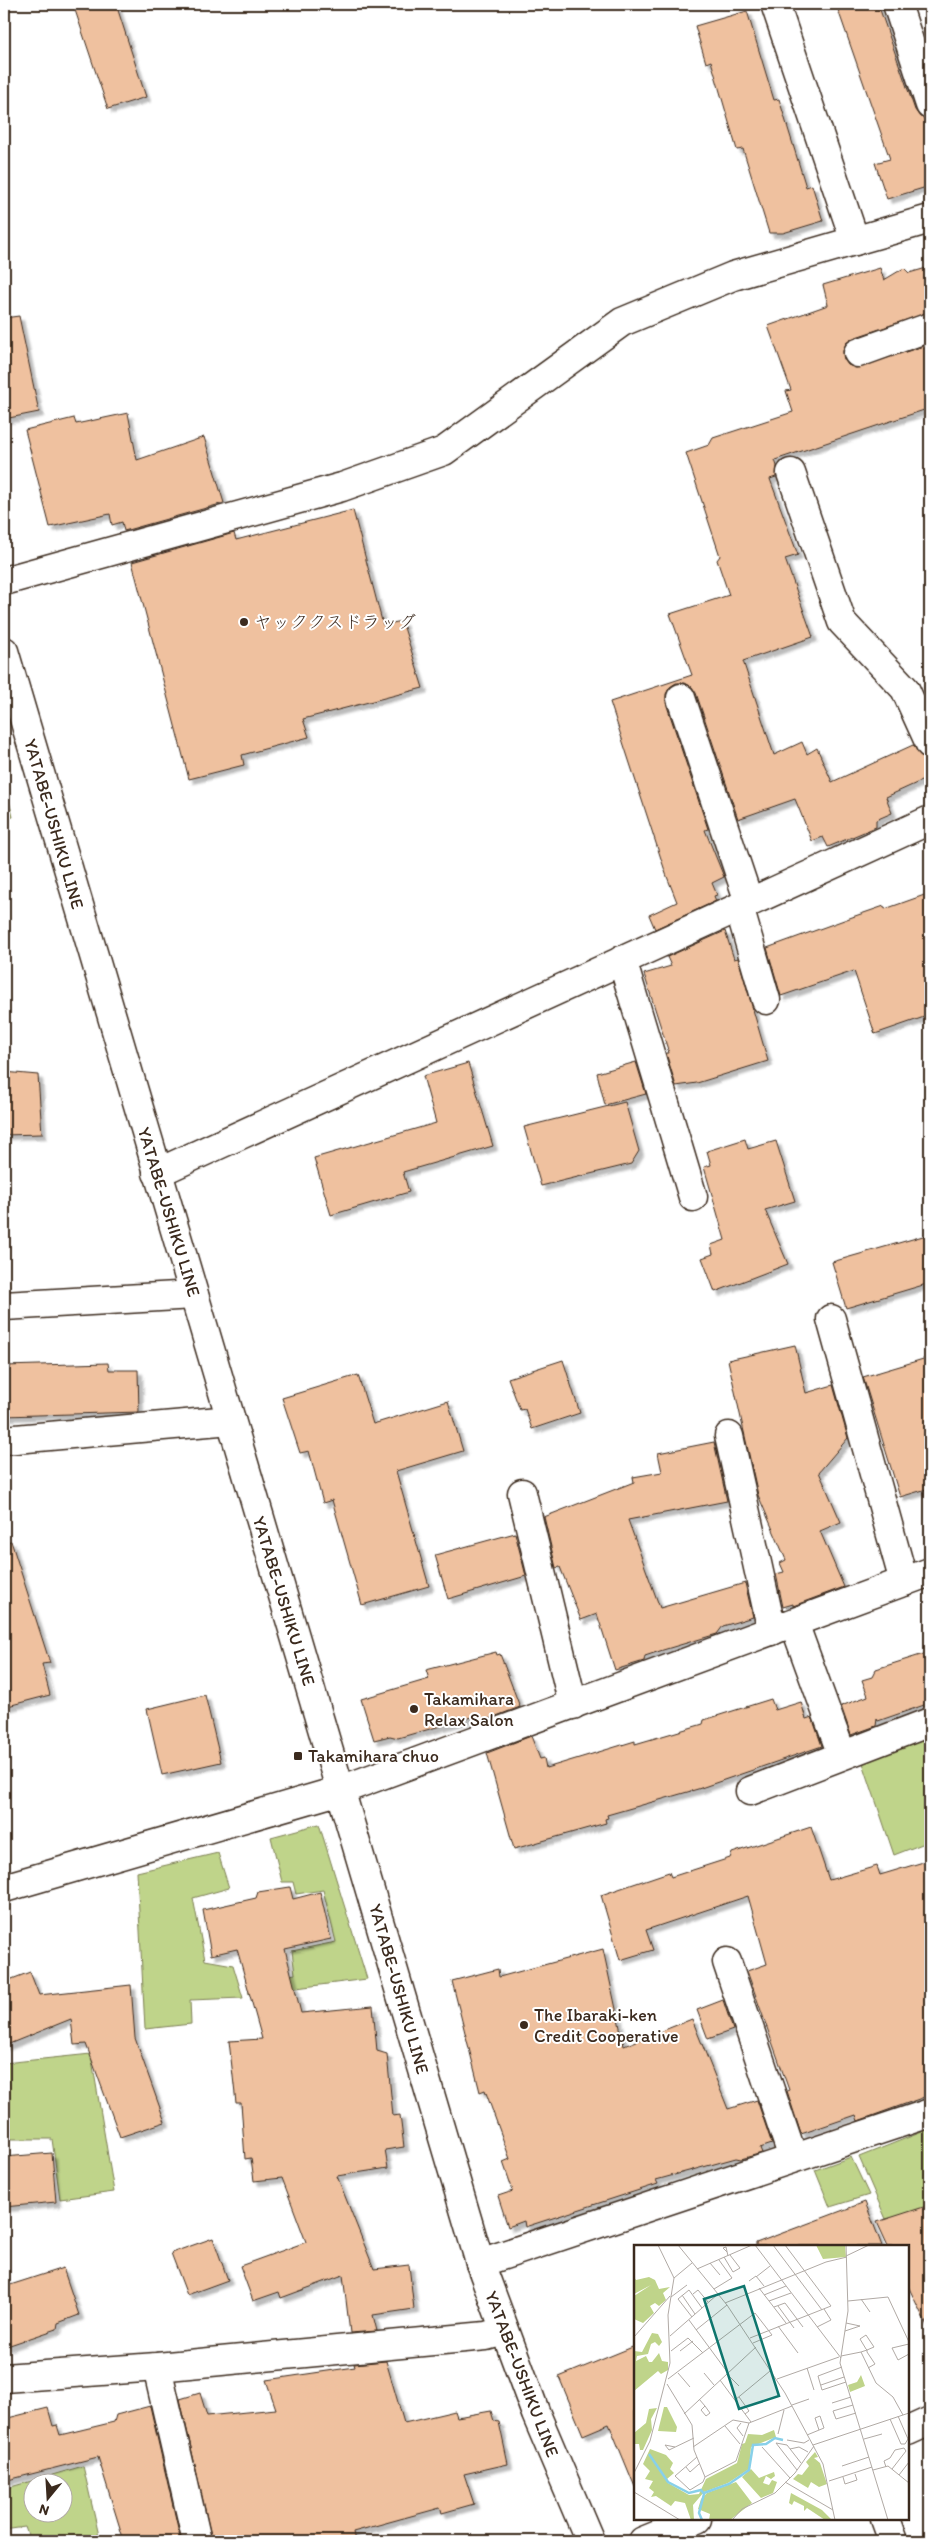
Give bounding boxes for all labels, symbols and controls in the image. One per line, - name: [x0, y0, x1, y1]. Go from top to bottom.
- place label: ヤッククスドラッグ: [254, 611, 416, 633]
- marker: ヤッククスドラッグ: [238, 616, 250, 628]
- street label: YATABE-USHIKU LINE: [19, 736, 89, 912]
- street label: YATABE-USHIKU LINE: [133, 1125, 205, 1299]
- street label: YATABE-USHIKU LINE: [248, 1514, 320, 1688]
- place label: Takamihara Relax Salon: [424, 1688, 514, 1731]
- marker: Takamihara Relax Salon: [408, 1703, 420, 1715]
- place label: Takamihara chuo: [308, 1745, 439, 1767]
- marker: Takamihara chuo: [292, 1750, 304, 1762]
- street label: YATABE-USHIKU LINE: [364, 1901, 434, 2077]
- place label: The Ibaraki-ken Credit Cooperative: [534, 2004, 679, 2047]
- marker: The Ibaraki-ken Credit Cooperative: [518, 2019, 530, 2031]
- inset map: [634, 2245, 909, 2520]
- street label: YATABE-USHIKU LINE: [480, 2288, 564, 2460]
- north arrow: [22, 2472, 72, 2522]
- text: N: [37, 2500, 51, 2519]

